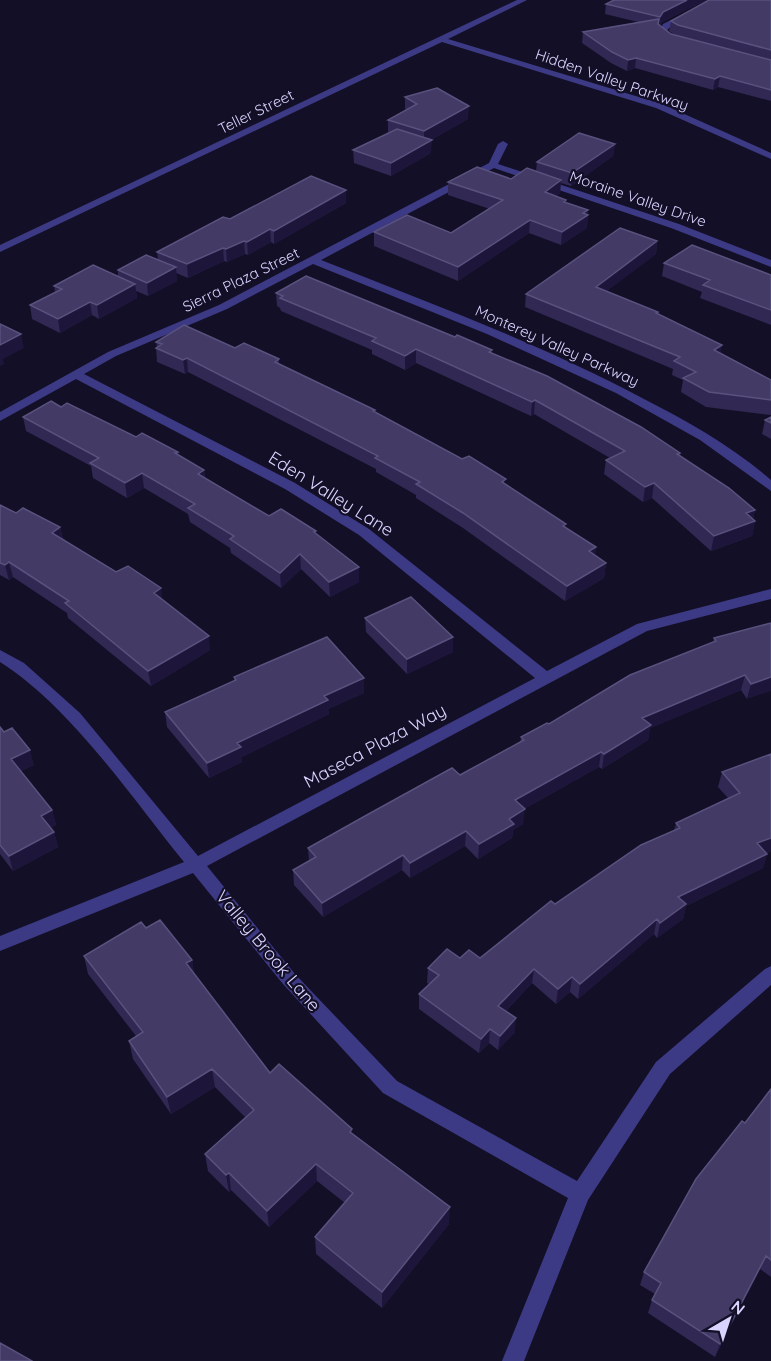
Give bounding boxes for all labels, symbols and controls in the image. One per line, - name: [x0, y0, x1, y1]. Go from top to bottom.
- street label: Hidden Valley Parkway: [533, 44, 691, 115]
- street label: Teller Street: [215, 85, 297, 138]
- street label: Moraine Valley Drive: [567, 166, 709, 231]
- street label: Sierra Plaza Street: [179, 243, 302, 316]
- street label: Monterey Valley Parkway: [472, 301, 642, 390]
- street label: Eden Valley Lane: [264, 446, 398, 541]
- street label: Maseca Plaza Way: [300, 698, 450, 793]
- street label: Valley Brook Lane: [211, 885, 326, 1016]
- north arrow: [699, 1289, 759, 1349]
- text: N: [728, 1296, 749, 1319]

